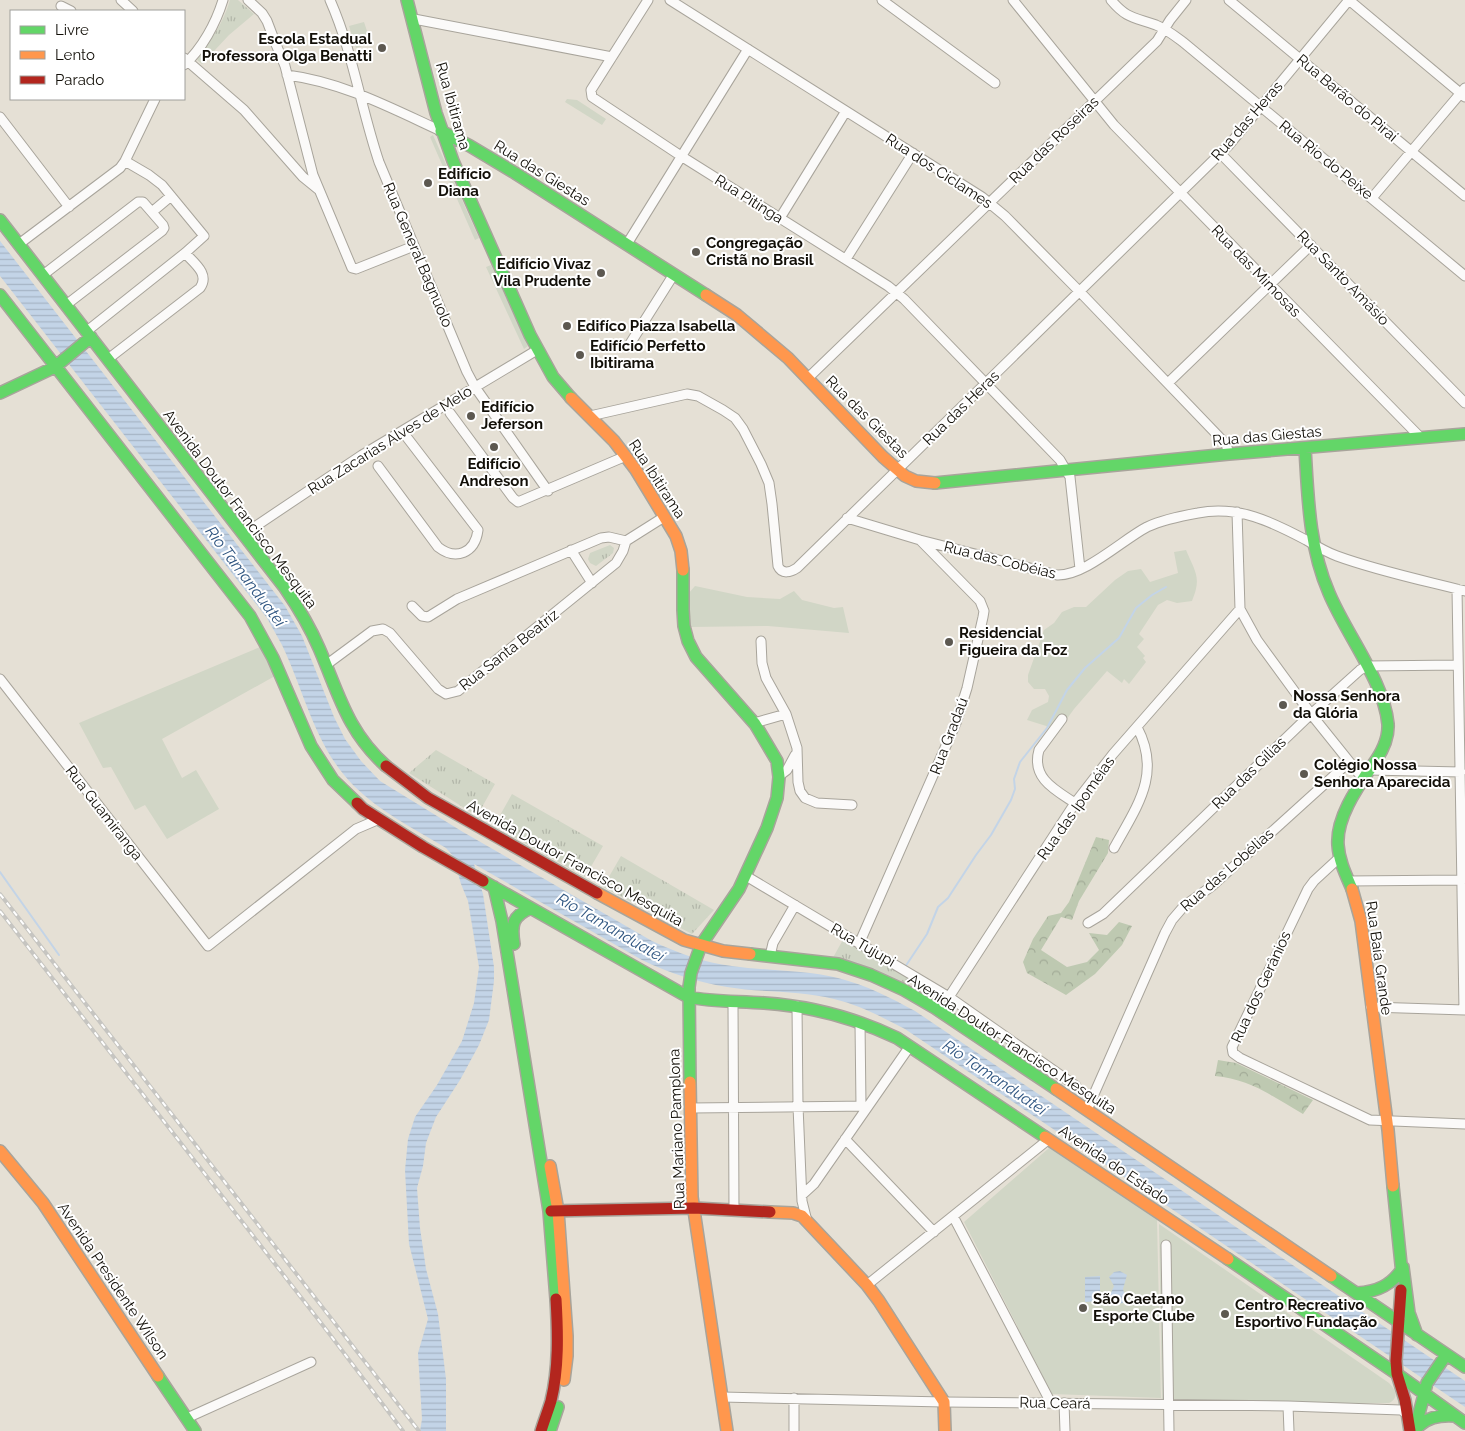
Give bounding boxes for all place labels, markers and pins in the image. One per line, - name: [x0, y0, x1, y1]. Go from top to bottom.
- place label: Escola Estadual Professora Olga Benatti: [202, 30, 372, 65]
- marker: Escola Estadual Professora Olga Benatti: [376, 42, 388, 54]
- place label: Edifício Diana: [438, 165, 491, 200]
- marker: Edifício Diana: [422, 177, 434, 189]
- place label: Congregação Cristã no Brasil: [706, 234, 814, 269]
- marker: Congregação Cristã no Brasil: [690, 246, 702, 258]
- place label: Edifício Vivaz Vila Prudente: [493, 255, 591, 290]
- marker: Edifício Vivaz Vila Prudente: [595, 267, 607, 279]
- place label: Edifíco Piazza Isabella: [577, 317, 736, 335]
- marker: Edifíco Piazza Isabella: [561, 320, 573, 332]
- place label: Edifício Perfetto Ibitirama: [590, 337, 706, 372]
- marker: Edifício Perfetto Ibitirama: [574, 349, 586, 361]
- place label: Edifício Jeferson: [481, 398, 543, 433]
- marker: Edifício Jeferson: [465, 410, 477, 422]
- marker: Edifício Andreson: [488, 441, 500, 453]
- place label: Edifício Andreson: [459, 455, 529, 490]
- place label: Residencial Figueira da Foz: [959, 624, 1067, 659]
- marker: Residencial Figueira da Foz: [943, 636, 955, 648]
- place label: Nossa Senhora da Glória: [1293, 687, 1401, 722]
- marker: Nossa Senhora da Glória: [1277, 699, 1289, 711]
- place label: Colégio Nossa Senhora Aparecida: [1314, 756, 1451, 791]
- marker: Colégio Nossa Senhora Aparecida: [1298, 768, 1310, 780]
- place label: São Caetano Esporte Clube: [1093, 1290, 1195, 1325]
- place label: Centro Recreativo Esportivo Fundação: [1235, 1296, 1377, 1331]
- marker: São Caetano Esporte Clube: [1077, 1302, 1089, 1314]
- marker: Centro Recreativo Esportivo Fundação: [1219, 1308, 1231, 1320]

